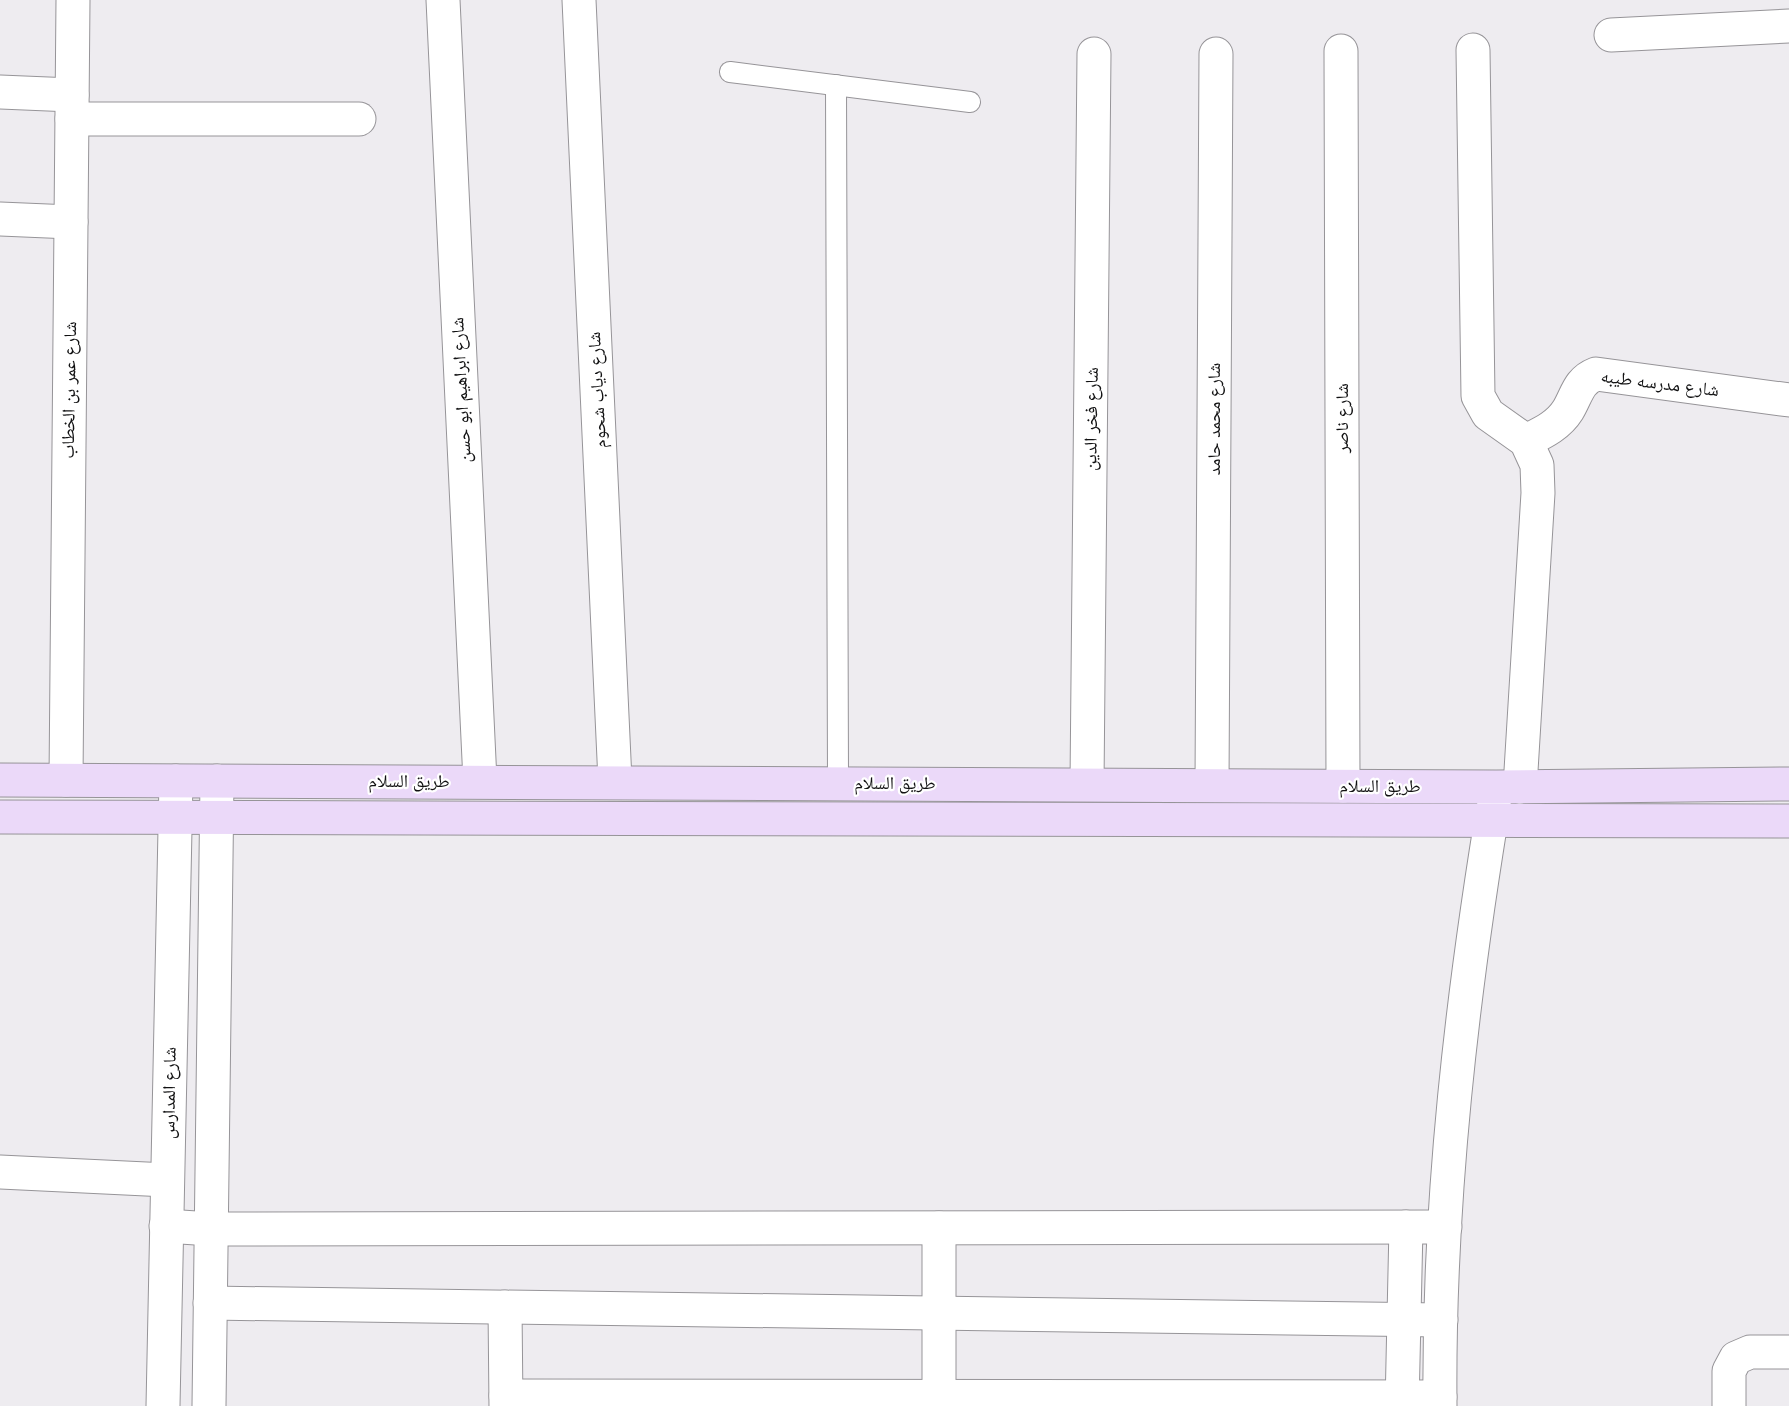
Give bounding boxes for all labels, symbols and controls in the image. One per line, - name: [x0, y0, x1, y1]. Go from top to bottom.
- street label: شارع ابراهيم ابو حسن: [446, 317, 477, 463]
- street label: شارع عمر بن الخطاب: [57, 321, 81, 459]
- street label: شارع دياب شحوم: [583, 331, 612, 449]
- street label: شارع محمد حامد: [1203, 363, 1225, 475]
- street label: شارع مدرسه طيبه: [1600, 365, 1720, 401]
- street label: شارع فخر الدين: [1079, 367, 1103, 471]
- street label: شارع ناصر: [1331, 383, 1353, 454]
- street label: طريق السلام: [368, 770, 450, 793]
- street label: طريق السلام: [854, 772, 936, 795]
- street label: طريق السلام: [1339, 775, 1421, 798]
- street label: شارع المدارس: [157, 1047, 181, 1139]

